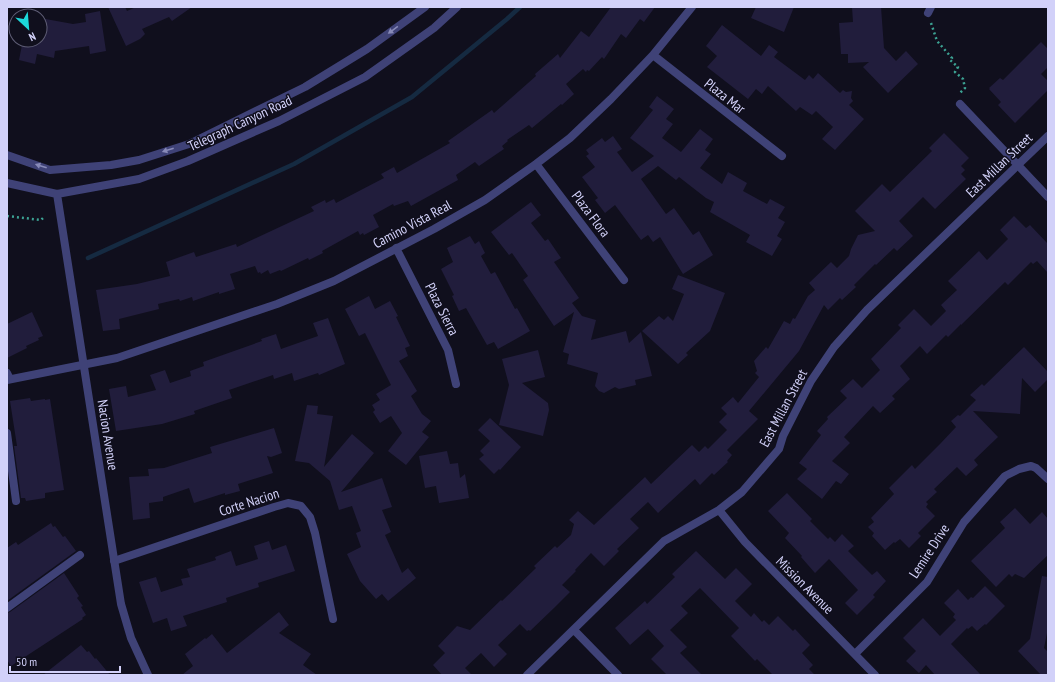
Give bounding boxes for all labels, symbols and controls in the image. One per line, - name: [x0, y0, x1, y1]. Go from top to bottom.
- north arrow: [8, 8, 48, 48]
- one-way arrow: [388, 26, 399, 34]
- text: N: [27, 29, 38, 45]
- street label: Plaza Mar: [701, 74, 749, 118]
- street label: Telegraph Canyon Road: [185, 91, 295, 155]
- street label: East Millan Street: [962, 129, 1036, 201]
- one-way arrow: [162, 147, 174, 153]
- one-way arrow: [35, 163, 47, 169]
- street label: Plaza Flora: [568, 187, 614, 241]
- street label: Camino Vista Real: [370, 195, 455, 252]
- street label: Plaza Sierra: [421, 280, 463, 338]
- street label: East Millan Street: [755, 366, 811, 450]
- street label: Nacion Avenue: [94, 398, 123, 472]
- street label: Corte Nacion: [217, 484, 281, 520]
- street label: Lemire Drive: [905, 520, 953, 582]
- street label: Mission Avenue: [772, 552, 838, 618]
- scale bar: [10, 648, 120, 674]
- text: 50 m: [16, 654, 37, 669]

